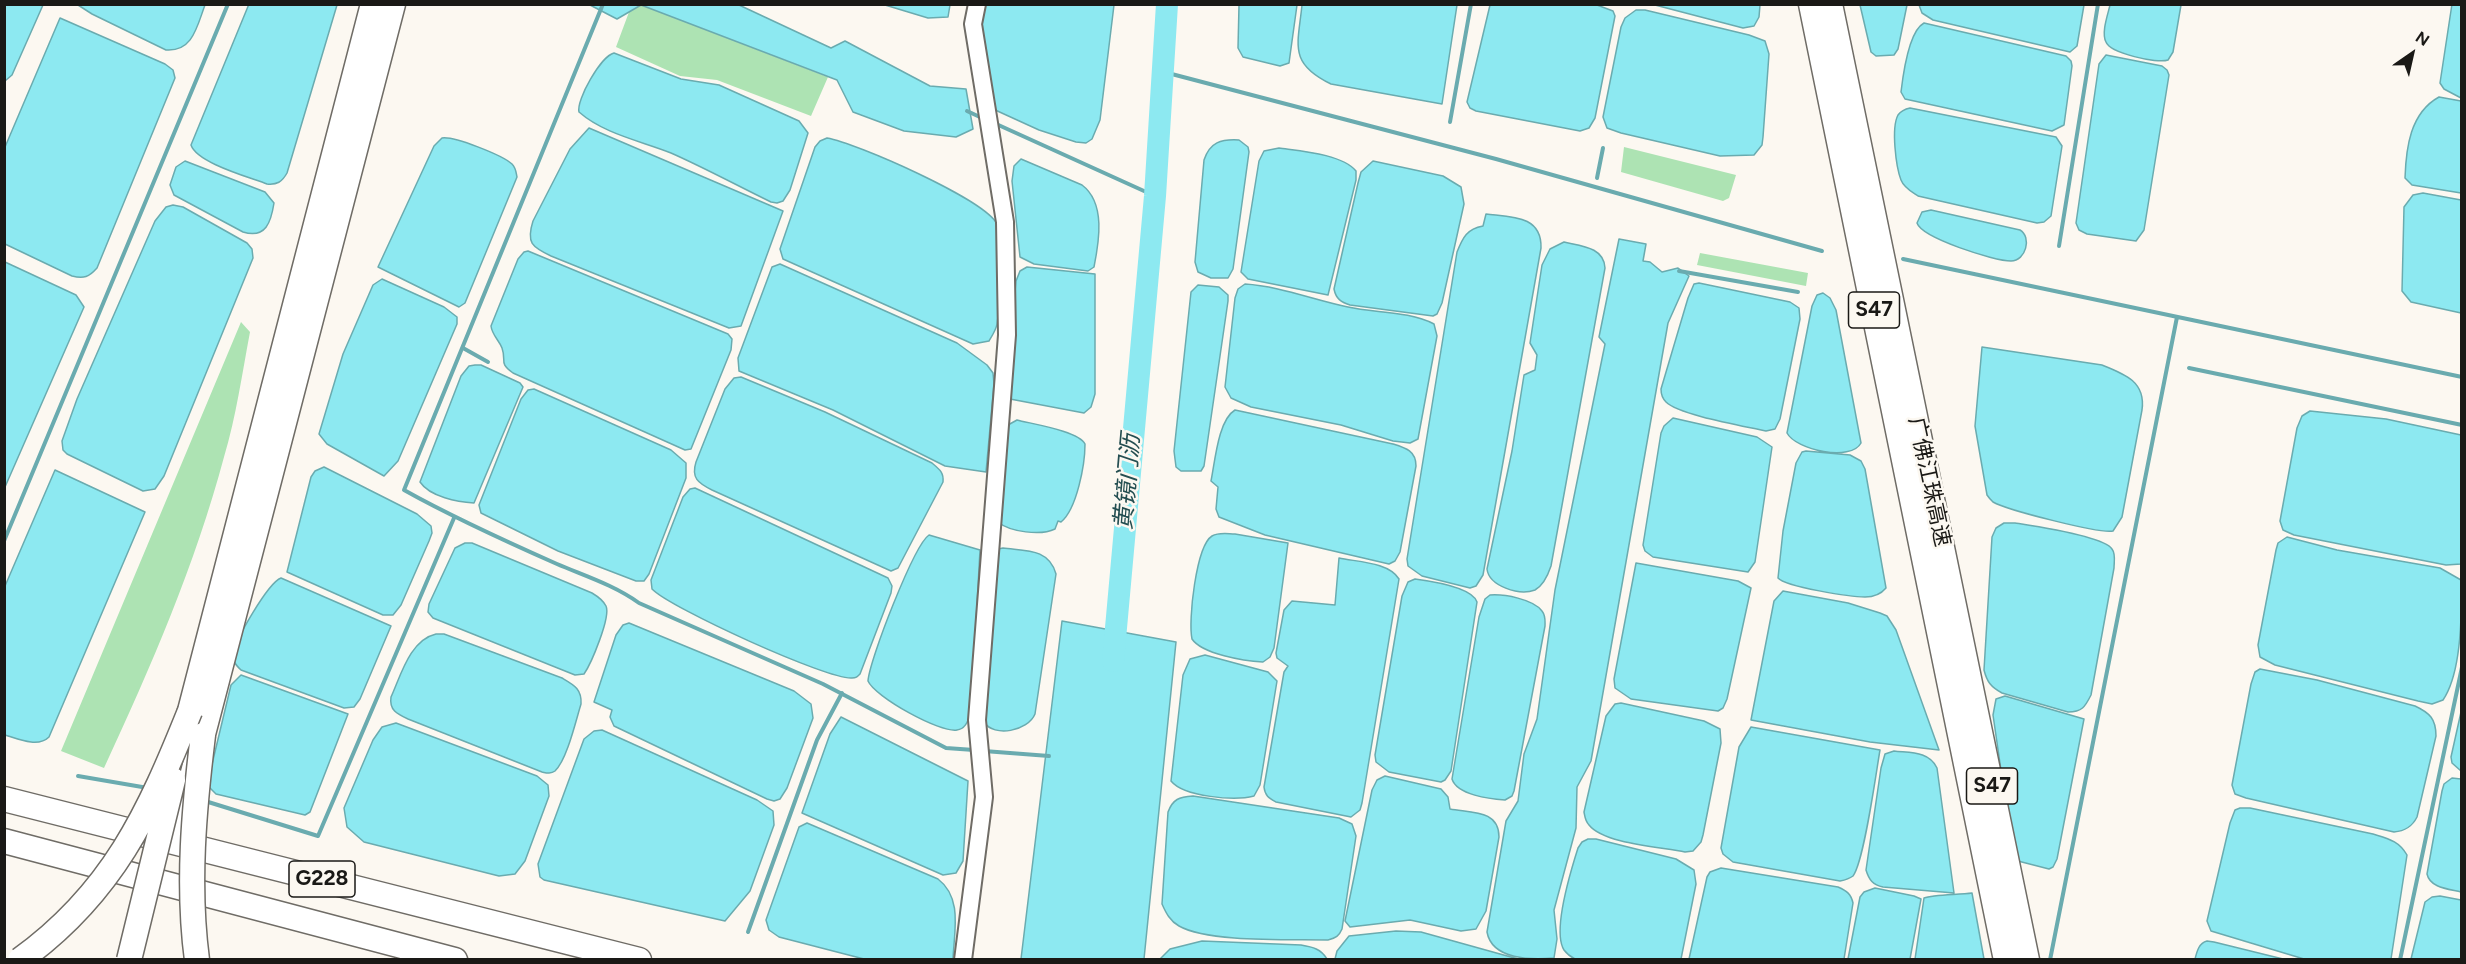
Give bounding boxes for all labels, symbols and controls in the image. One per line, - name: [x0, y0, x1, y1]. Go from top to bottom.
- north arrow: [2382, 24, 2442, 84]
- text: N: [2412, 27, 2433, 50]
- road number: S47: [1848, 292, 1900, 328]
- street label: 广佛江珠高速: [1902, 415, 1956, 549]
- water label: 黄镜门沥: [1109, 433, 1147, 531]
- road number: S47: [1966, 768, 2018, 804]
- road number: G228: [289, 861, 355, 897]

